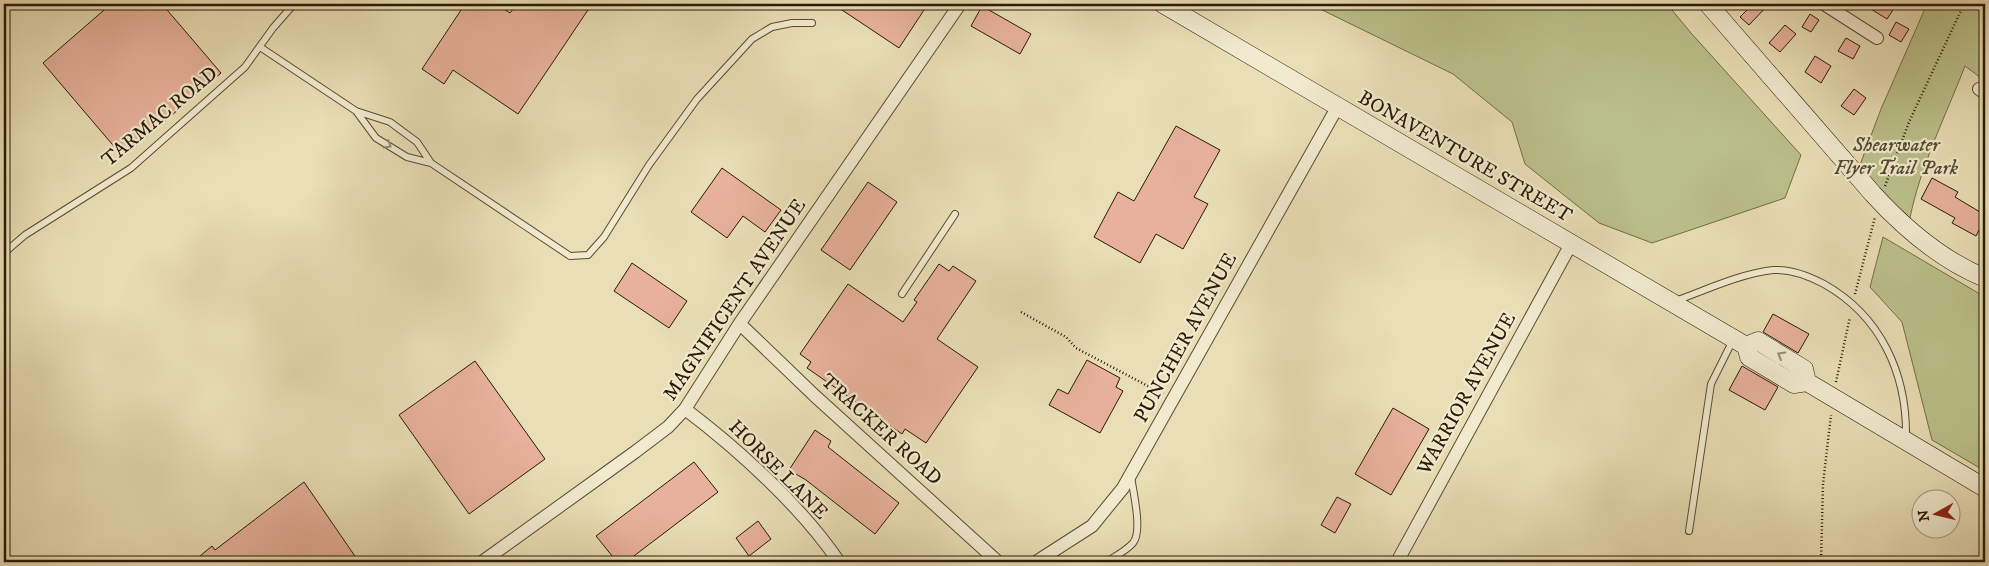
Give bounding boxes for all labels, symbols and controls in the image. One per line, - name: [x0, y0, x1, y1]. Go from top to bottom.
- street label: TARMAC ROAD: [97, 61, 223, 173]
- street label: BONAVENTURE STREET: [1354, 85, 1576, 229]
- park label: Shearwater Flyer Trail Park: [1834, 133, 1959, 181]
- one-way arrow: [382, 139, 391, 149]
- street label: MAGNIFICENT AVENUE: [658, 194, 812, 406]
- street label: PUNCHER AVENUE: [1129, 249, 1243, 427]
- street label: WARRIOR AVENUE: [1412, 308, 1522, 480]
- one-way arrow: [1778, 352, 1787, 362]
- street label: TRACKER ROAD: [815, 369, 947, 491]
- street label: HORSE LANE: [723, 415, 833, 525]
- north arrow: [1912, 488, 1962, 538]
- text: N: [1914, 508, 1934, 523]

